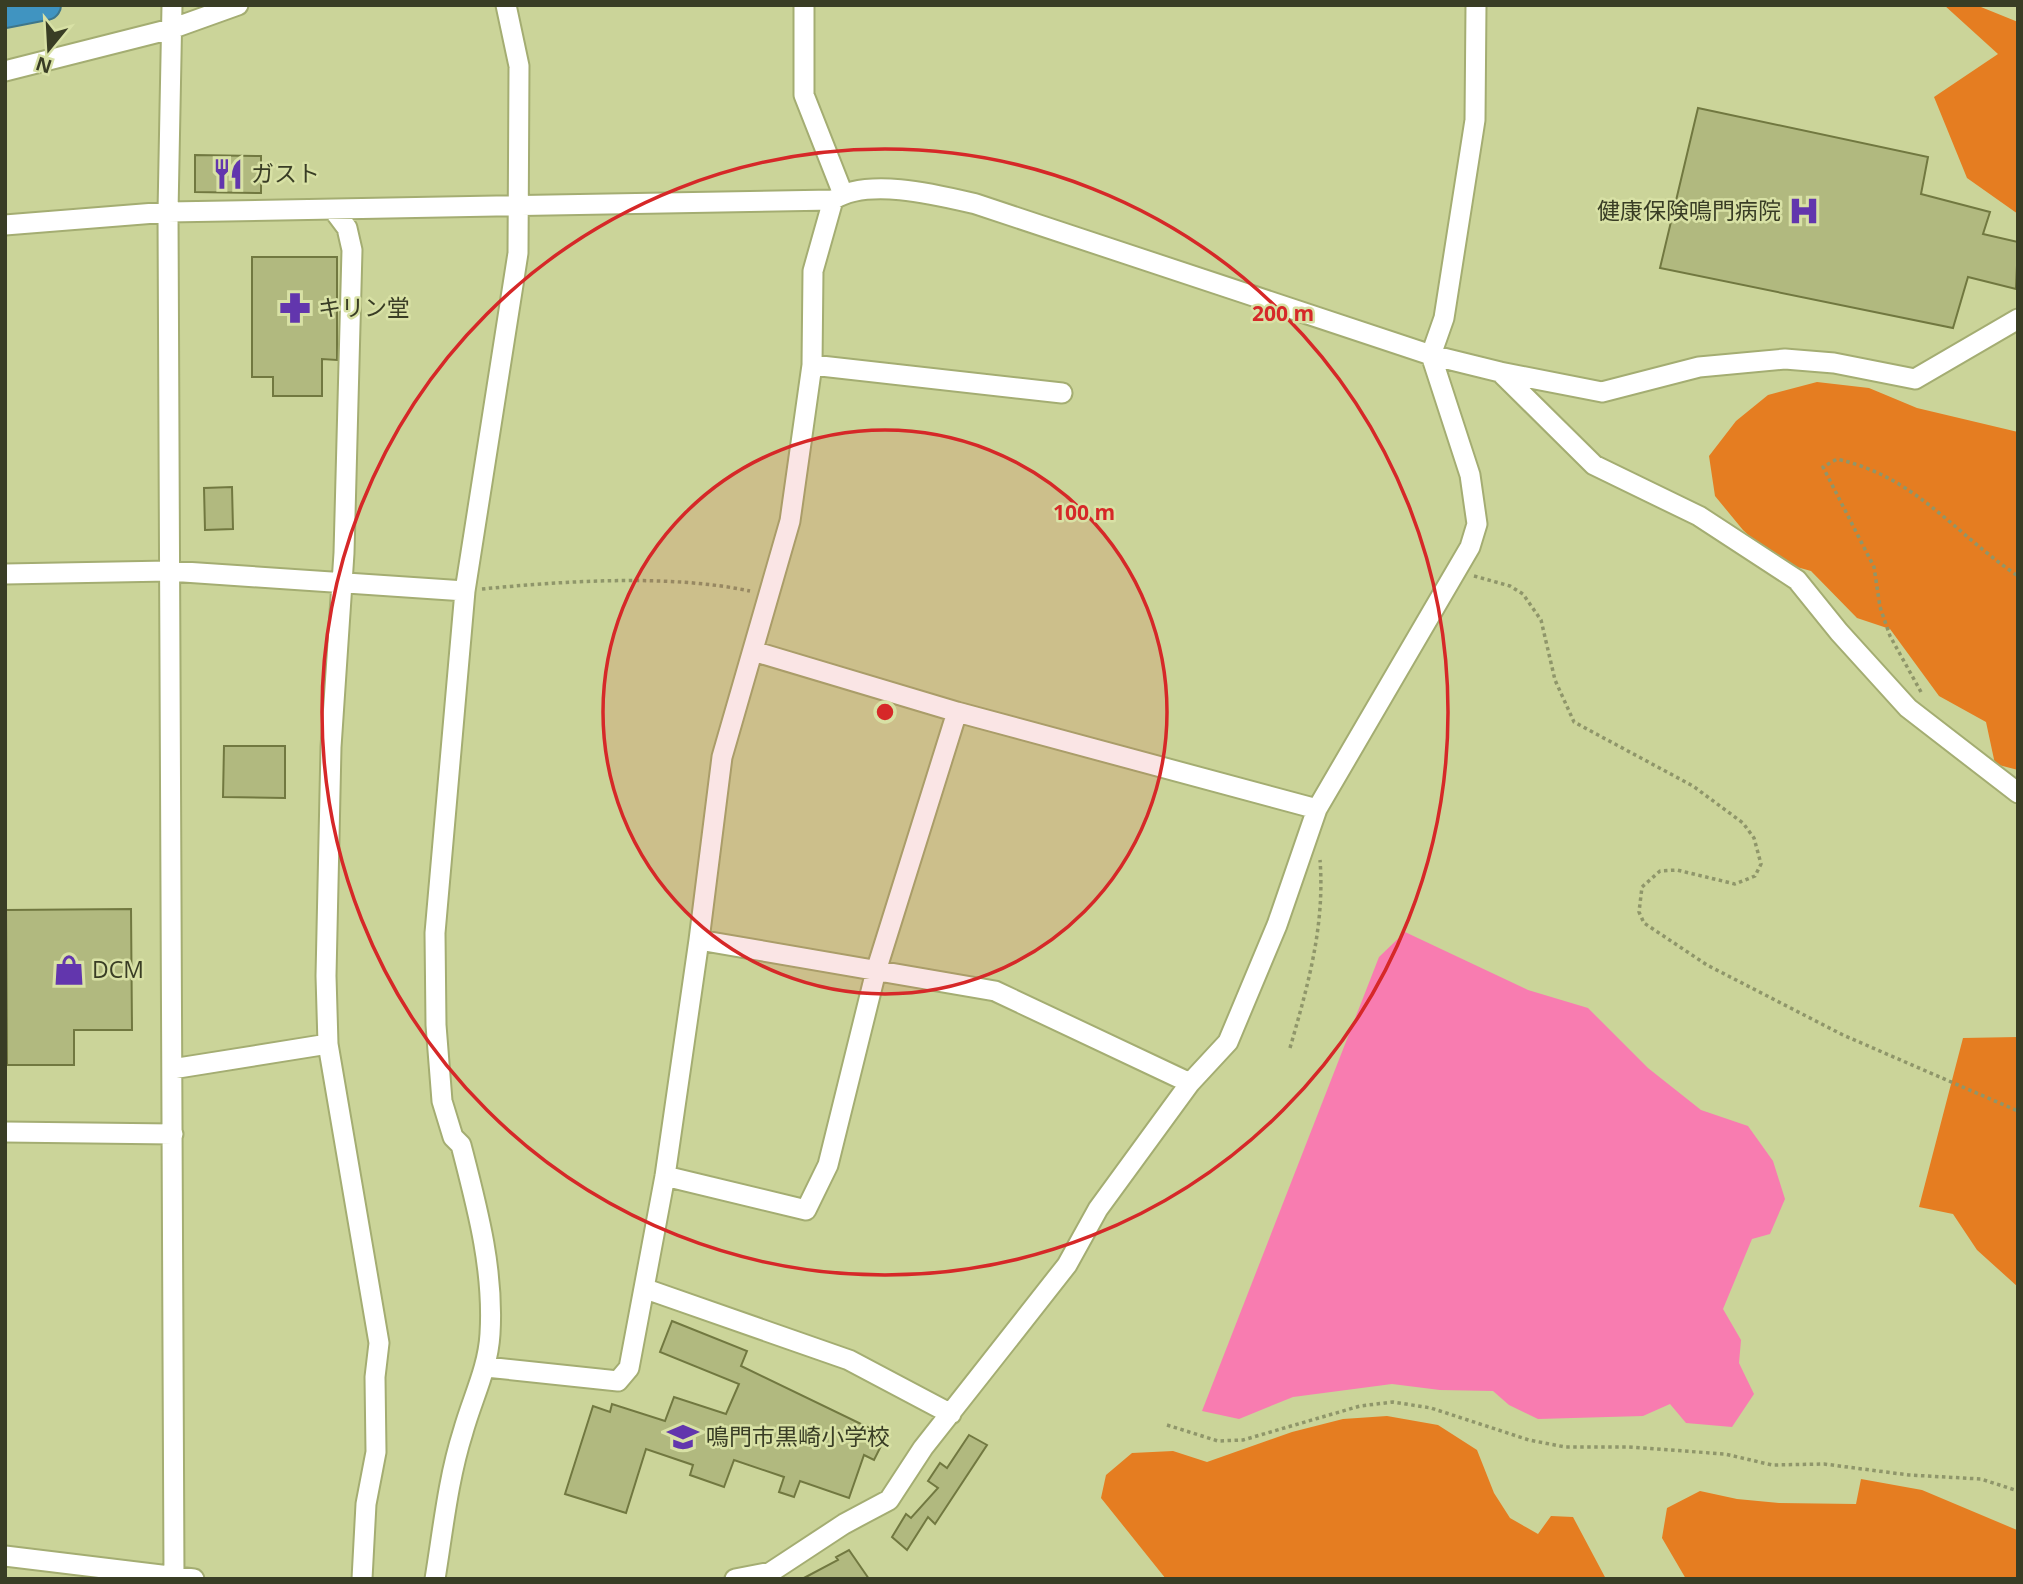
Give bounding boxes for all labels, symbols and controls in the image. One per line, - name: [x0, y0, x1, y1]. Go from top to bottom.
- north arrow: [14, 14, 84, 84]
- text: N: [32, 50, 55, 80]
- restaurant icon: ガスト: [211, 157, 245, 191]
- place label: ガスト: [251, 157, 320, 189]
- place label: 健康保険鳴門病院: [1597, 194, 1781, 226]
- hospital icon: 健康保険鳴門病院: [1787, 194, 1821, 228]
- pharmacy icon: キリン堂: [278, 291, 312, 325]
- place label: キリン堂: [318, 291, 410, 323]
- text: 200 m: [1252, 299, 1314, 327]
- text: 100 m: [1053, 498, 1115, 526]
- centre of rings: [873, 700, 897, 724]
- shop icon: DCM: [52, 953, 86, 987]
- place label: DCM: [92, 953, 144, 985]
- school or university icon: 鳴門市黒崎小学校: [666, 1420, 700, 1454]
- place label: 鳴門市黒崎小学校: [706, 1420, 890, 1452]

